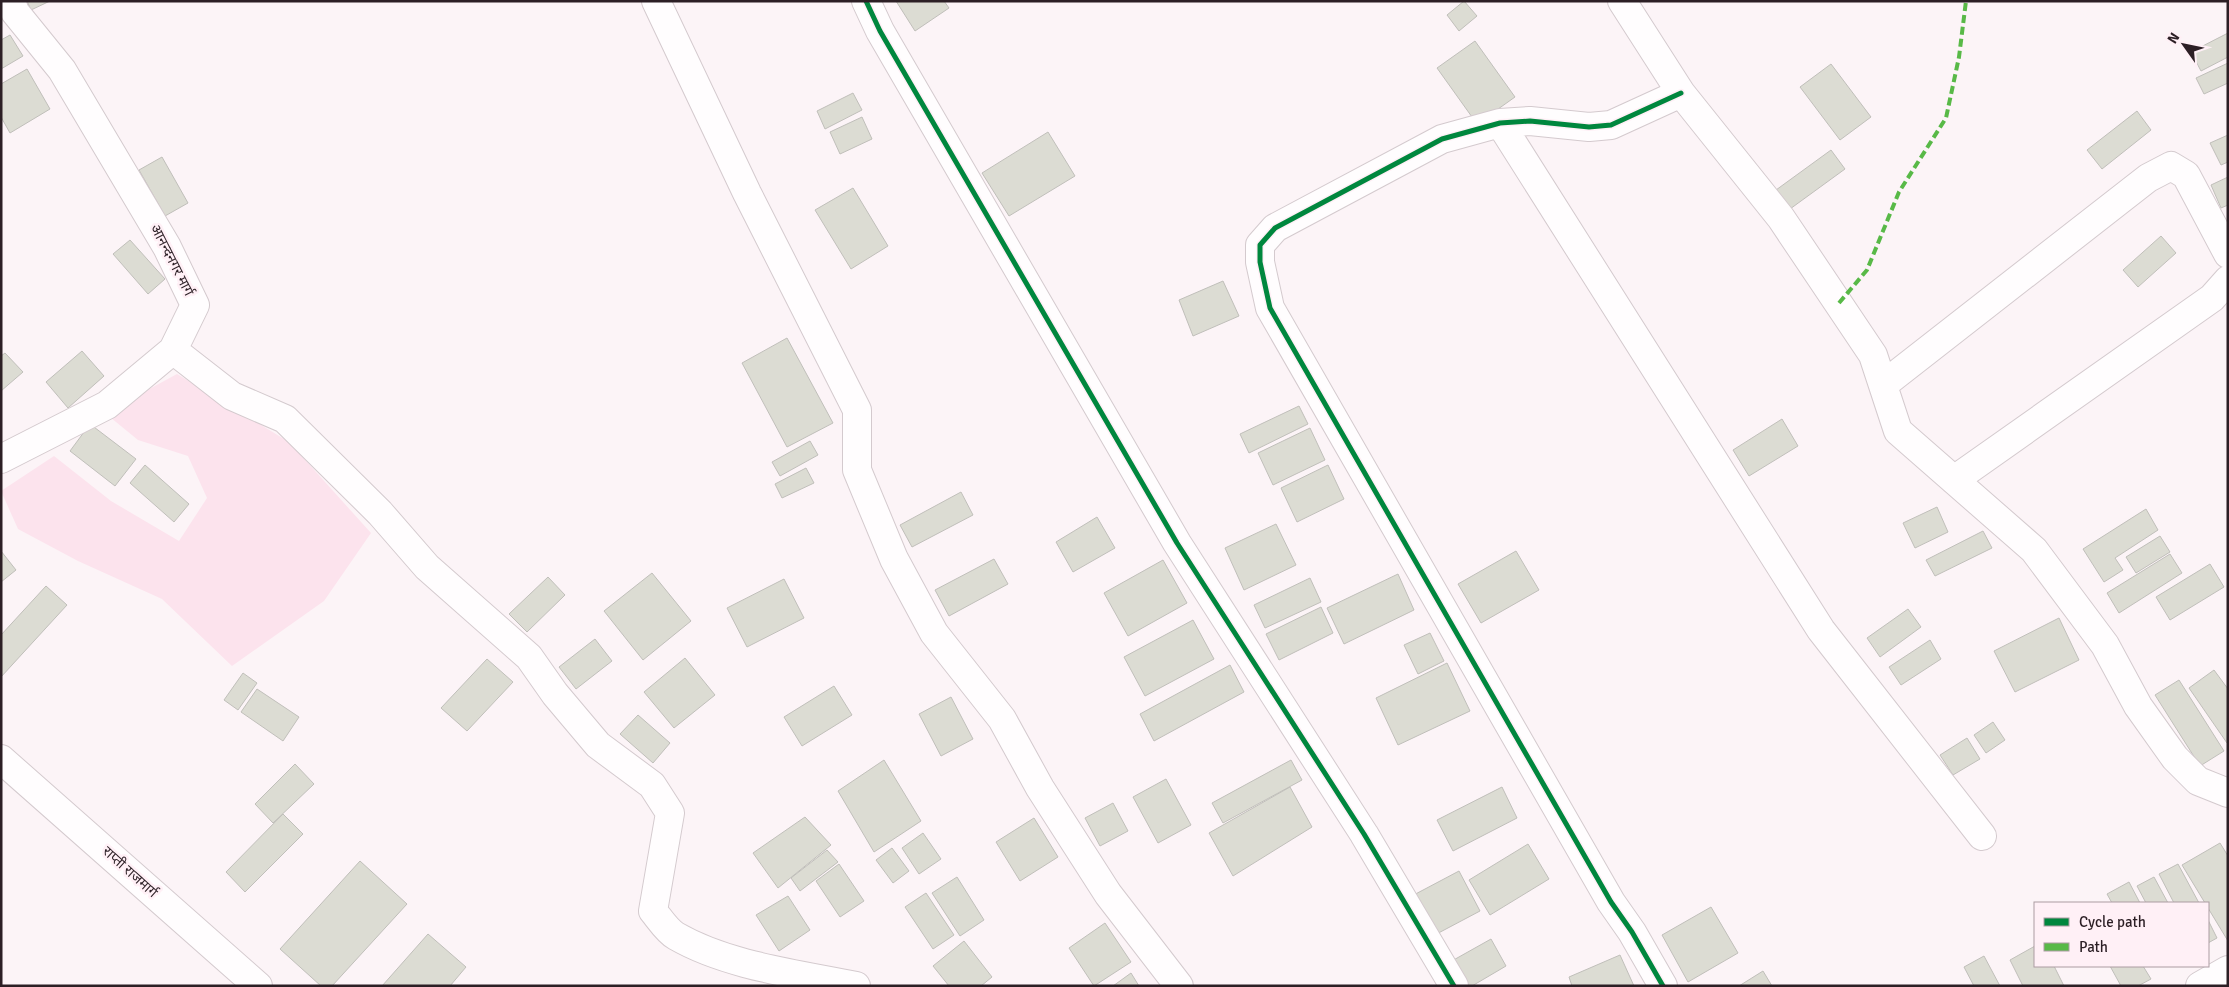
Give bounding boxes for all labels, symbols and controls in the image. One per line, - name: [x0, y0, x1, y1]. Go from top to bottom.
- north arrow: [2159, 20, 2209, 70]
- text: N: [2164, 29, 2183, 47]
- street label: आनन्दनगर मार्ग: [147, 221, 198, 300]
- street label: राप्ती राजमार्ग: [99, 843, 162, 902]
- legend: [2034, 902, 2209, 967]
- text: Cycle path: [2079, 913, 2146, 931]
- text: Path: [2079, 938, 2108, 956]

